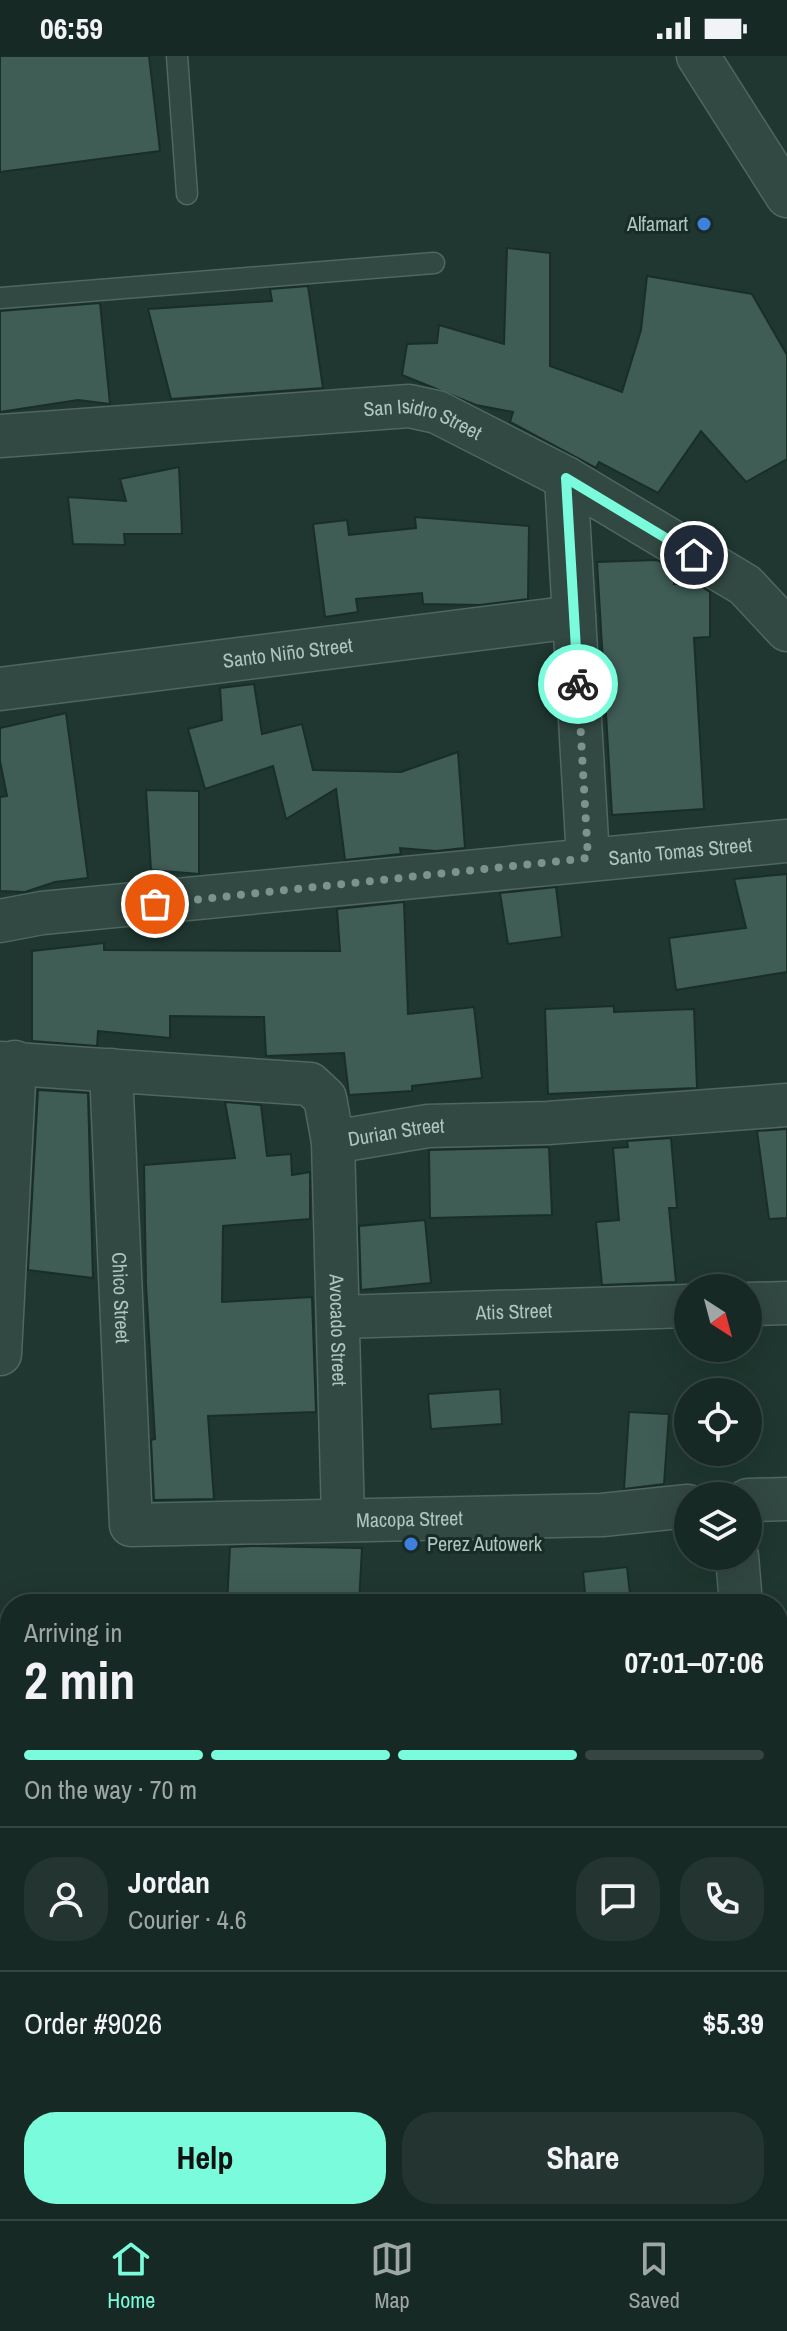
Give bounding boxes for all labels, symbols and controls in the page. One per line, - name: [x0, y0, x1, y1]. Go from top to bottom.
- text: 06:59: [40, 8, 103, 48]
- place label: Alfamart: [626, 210, 688, 237]
- marker: Alfamart: [695, 215, 713, 233]
- street label: San Isidro Street: [362, 392, 487, 446]
- pin: [660, 521, 728, 589]
- icon: home: [672, 533, 716, 577]
- street label: Santo Niño Street: [221, 631, 355, 674]
- courier: [538, 644, 618, 724]
- icon: bike: [556, 662, 600, 706]
- street label: Santo Tomas Street: [607, 830, 754, 871]
- pin: [121, 870, 189, 938]
- icon: bag: [133, 882, 177, 926]
- street label: Durian Street: [346, 1112, 445, 1152]
- street label: Chico Street: [106, 1252, 137, 1344]
- street label: Avocado Street: [323, 1273, 353, 1387]
- north arrow: [674, 1274, 762, 1362]
- map controls: [674, 1274, 762, 1570]
- street label: Atis Street: [474, 1296, 553, 1326]
- button: locate: [674, 1378, 762, 1466]
- button: layers: [674, 1482, 762, 1570]
- street label: Macopa Street: [356, 1504, 464, 1533]
- place label: Perez Autowerk: [427, 1530, 543, 1557]
- marker: Perez Autowerk: [402, 1535, 420, 1553]
- text: Arriving in: [24, 1615, 122, 1650]
- text: 07:01–07:06: [625, 1642, 764, 1682]
- text: 2 min: [24, 1645, 135, 1715]
- text: On the way · 70 m: [24, 1772, 197, 1807]
- button: person: [24, 1857, 108, 1941]
- button: chat: [576, 1857, 660, 1941]
- button: phone: [680, 1857, 764, 1941]
- text: Jordan: [128, 1862, 210, 1902]
- text: Courier · 4.6: [128, 1902, 247, 1937]
- text: Order #9026: [24, 2003, 162, 2043]
- text: $5.39: [702, 2003, 764, 2043]
- button: Help: [24, 2112, 386, 2204]
- button: Share: [402, 2112, 764, 2204]
- tab: Home: [107, 2237, 155, 2315]
- tab: Map: [370, 2237, 414, 2315]
- tab: Saved: [629, 2237, 680, 2315]

